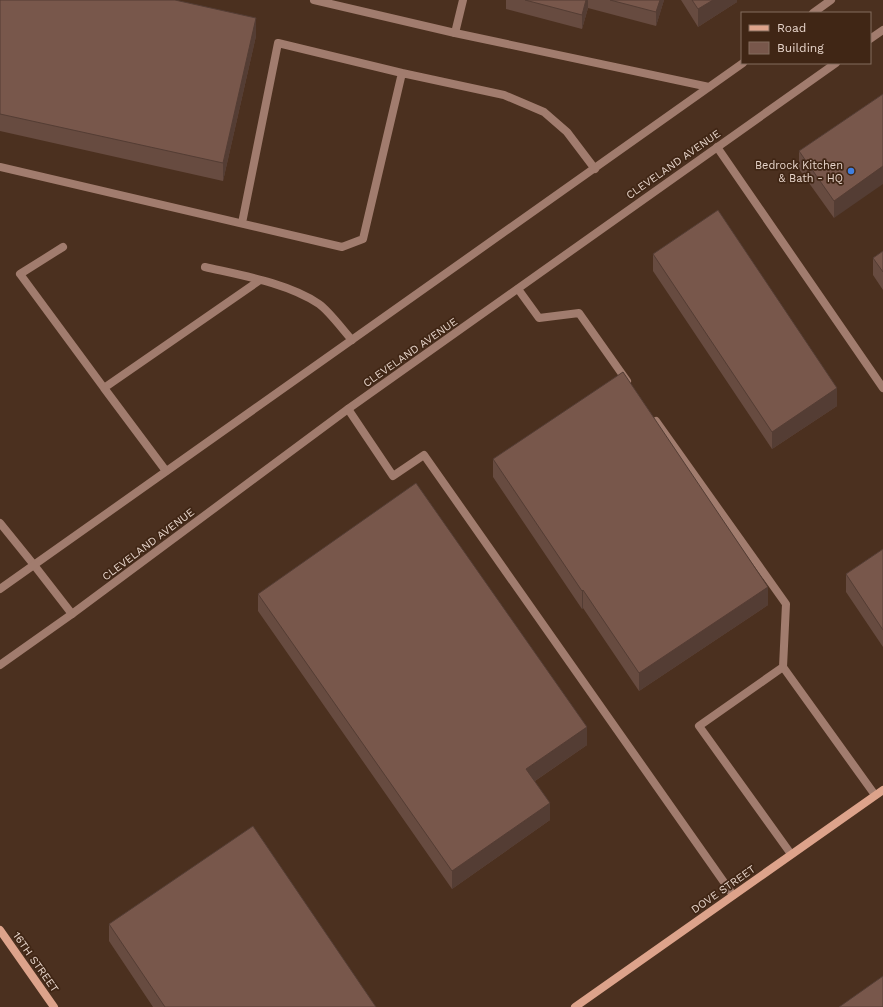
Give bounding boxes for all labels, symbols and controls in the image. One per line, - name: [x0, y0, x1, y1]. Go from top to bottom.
- legend: [741, 12, 871, 64]
- text: Road: [777, 21, 806, 35]
- text: Building: [777, 41, 824, 55]
- street label: CLEVELAND AVENUE: [624, 127, 723, 202]
- place label: Bedrock Kitchen & Bath - HQ: [755, 159, 843, 185]
- marker: Bedrock Kitchen & Bath - HQ: [846, 166, 856, 176]
- street label: CLEVELAND AVENUE: [361, 315, 460, 390]
- street label: CLEVELAND AVENUE: [100, 505, 197, 583]
- street label: DOVE STREET: [689, 862, 758, 916]
- street label: 16TH STREET: [10, 930, 61, 995]

